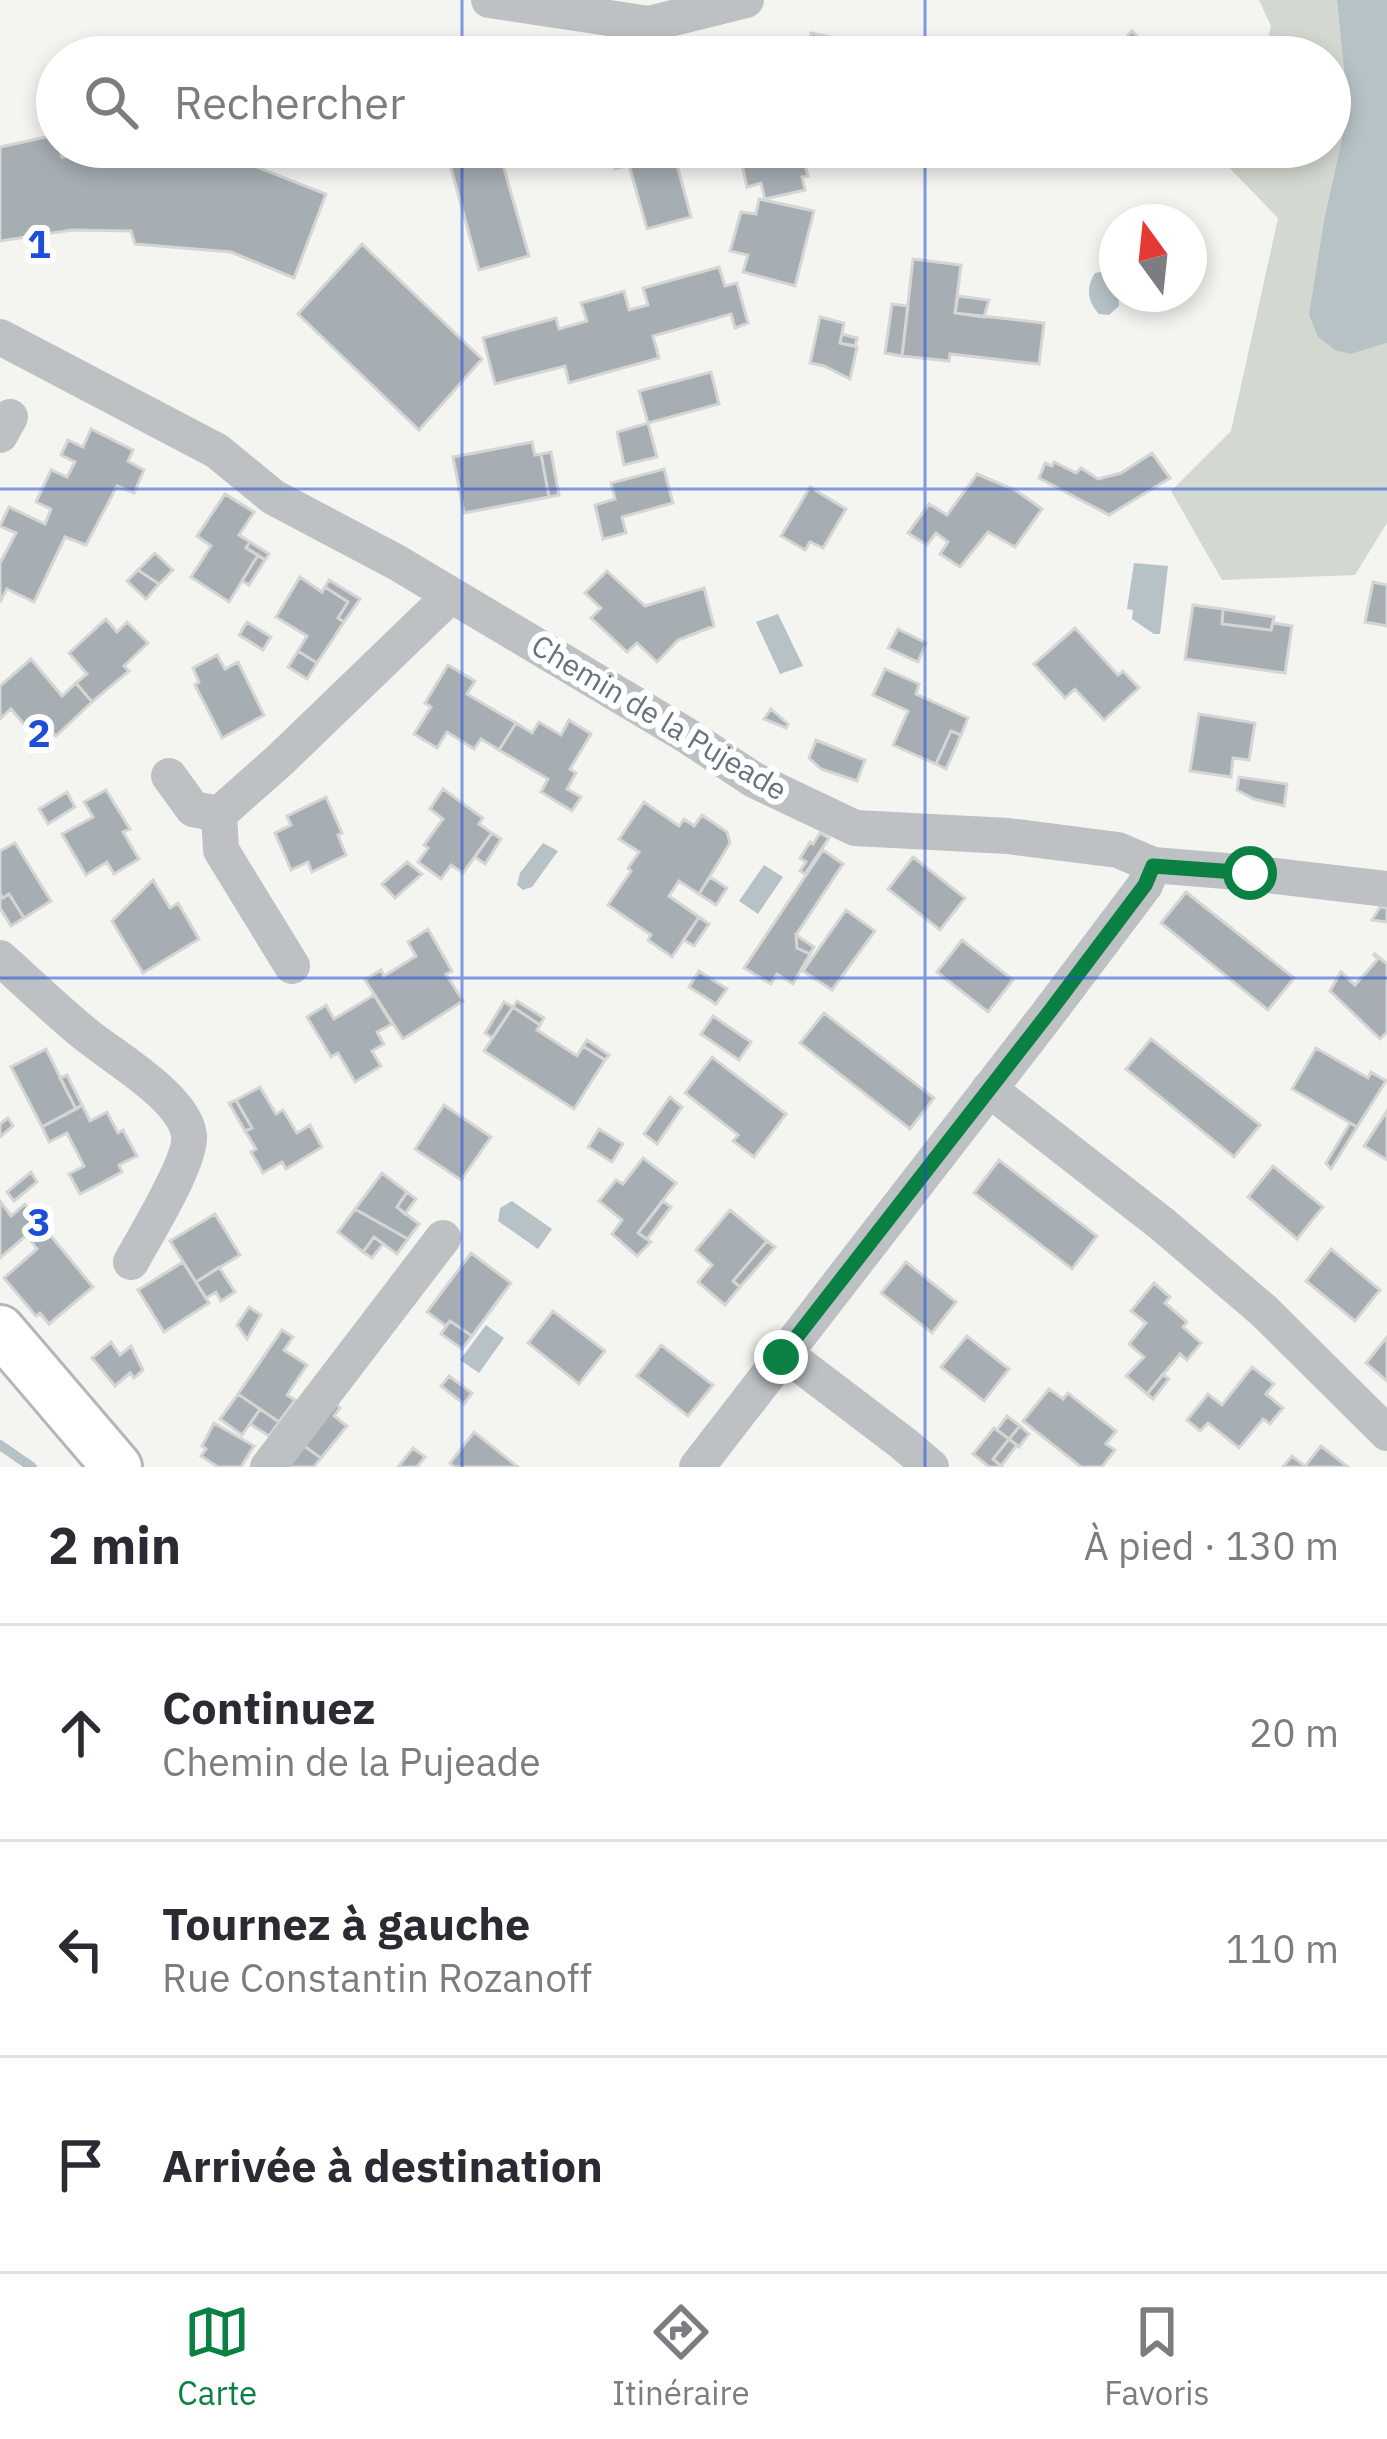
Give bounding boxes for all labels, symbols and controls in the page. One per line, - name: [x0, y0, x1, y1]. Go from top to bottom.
- search box: [36, 36, 1351, 168]
- icon: search: [78, 69, 144, 135]
- text: Rechercher: [174, 73, 405, 131]
- north arrow: [1099, 204, 1207, 312]
- text: 1: [27, 218, 51, 269]
- street label: Chemin de la Pujeade: [525, 625, 795, 808]
- text: 2: [27, 707, 51, 758]
- route start: [1223, 846, 1277, 900]
- text: 3: [27, 1196, 51, 1247]
- route end: [754, 1330, 808, 1384]
- text: 2 min: [48, 1512, 181, 1578]
- text: À pied · 130 m: [1084, 1520, 1339, 1571]
- text: Continuez: [162, 1678, 376, 1736]
- icon: ahead: [48, 1700, 114, 1766]
- text: 20 m: [1249, 1707, 1339, 1758]
- text: Chemin de la Pujeade: [162, 1736, 541, 1787]
- text: Tournez à gauche: [162, 1894, 530, 1952]
- icon: left: [48, 1916, 114, 1982]
- text: 110 m: [1226, 1923, 1339, 1974]
- text: Rue Constantin Rozanoff: [162, 1952, 592, 2003]
- icon: arrive: [48, 2132, 114, 2198]
- text: Arrivée à destination: [162, 2136, 603, 2194]
- tab: Carte: [177, 2299, 257, 2414]
- tab: Itinéraire: [612, 2299, 750, 2414]
- tab: Favoris: [1104, 2299, 1210, 2414]

